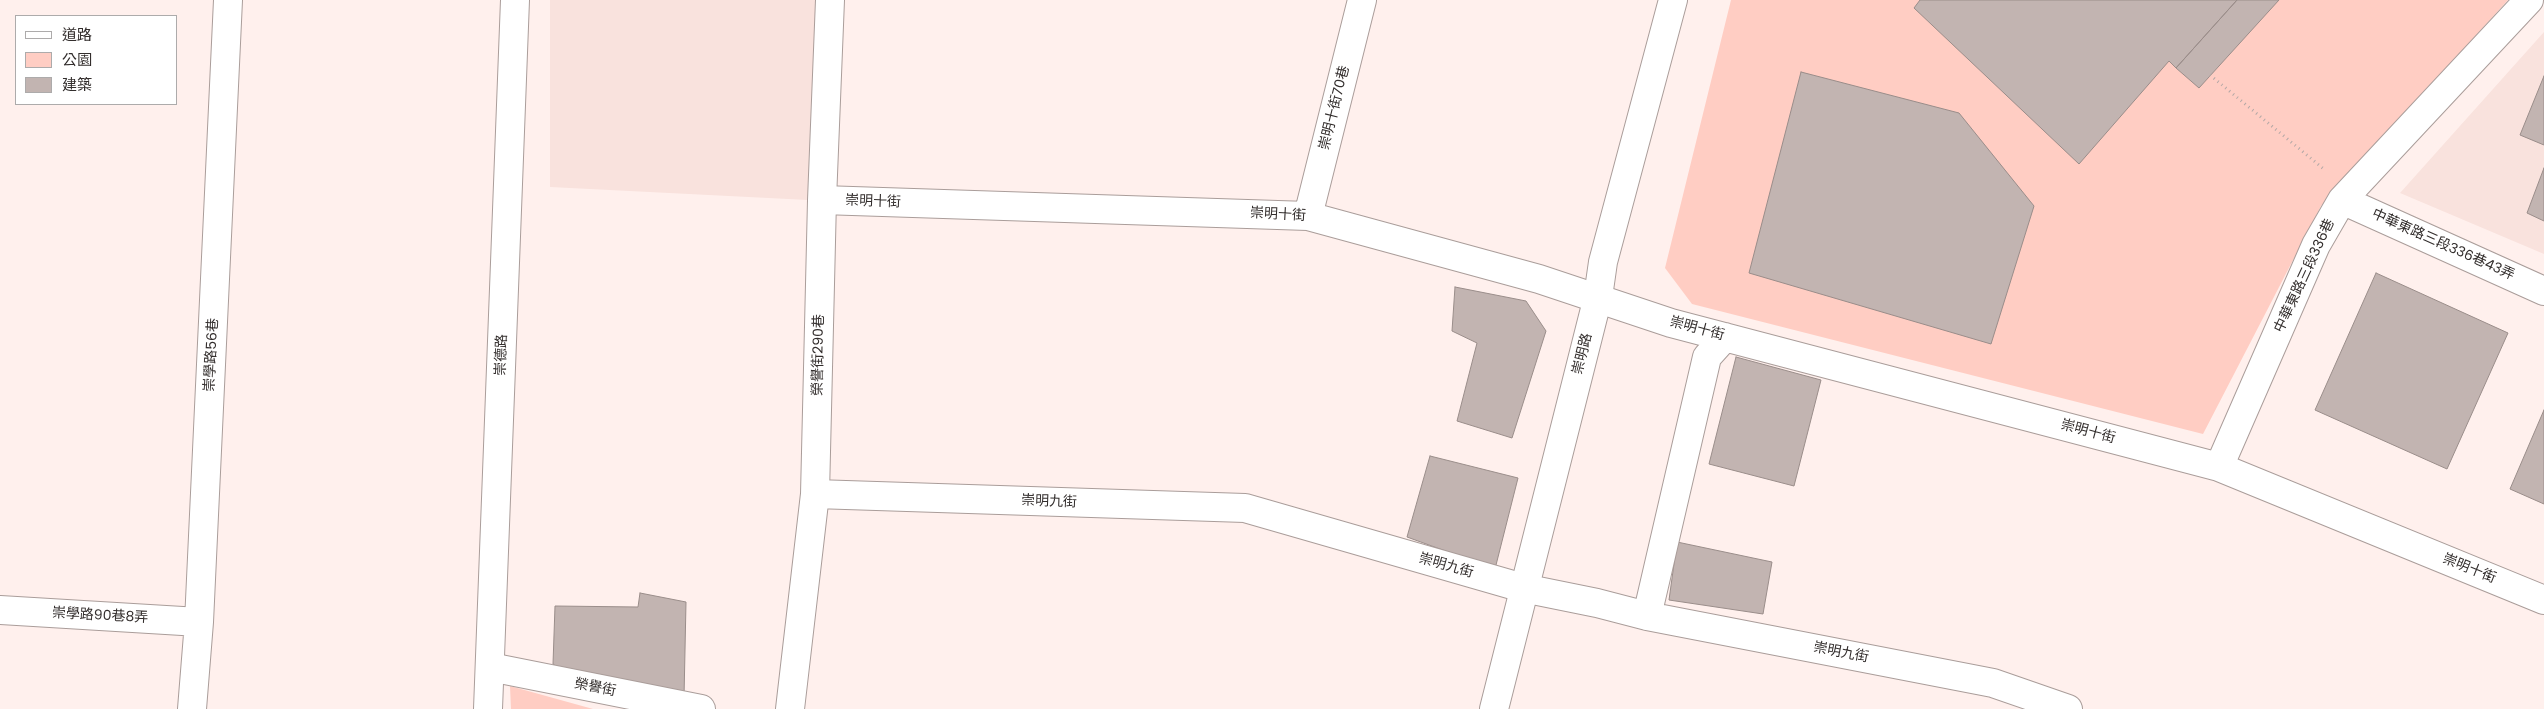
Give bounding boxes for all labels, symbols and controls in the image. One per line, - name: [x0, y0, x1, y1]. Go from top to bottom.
- legend: [15, 15, 178, 105]
- text: 道路: [62, 24, 92, 45]
- text: 公園: [62, 49, 92, 70]
- street label: 崇明十街70巷: [1316, 64, 1354, 152]
- text: 建築: [62, 74, 92, 95]
- street label: 崇明十街: [845, 193, 901, 211]
- street label: 崇明十街: [1250, 205, 1306, 225]
- street label: 中華東路三段336巷43弄: [2369, 206, 2517, 284]
- street label: 中華東路三段336巷: [2271, 217, 2339, 335]
- street label: 榮譽街290巷: [810, 314, 828, 396]
- street label: 崇明十街: [1668, 314, 1726, 344]
- street label: 崇學路56巷: [202, 318, 222, 392]
- street label: 崇明路: [1570, 332, 1596, 376]
- street label: 崇德路: [493, 334, 511, 376]
- street label: 崇明十街: [2059, 417, 2117, 447]
- street label: 崇明九街: [1021, 493, 1077, 511]
- street label: 崇明九街: [1417, 550, 1475, 582]
- street label: 崇明十街: [2440, 551, 2498, 587]
- street label: 崇學路90巷8弄: [51, 605, 149, 627]
- street label: 崇明九街: [1812, 639, 1870, 667]
- street label: 榮譽街: [573, 676, 617, 700]

